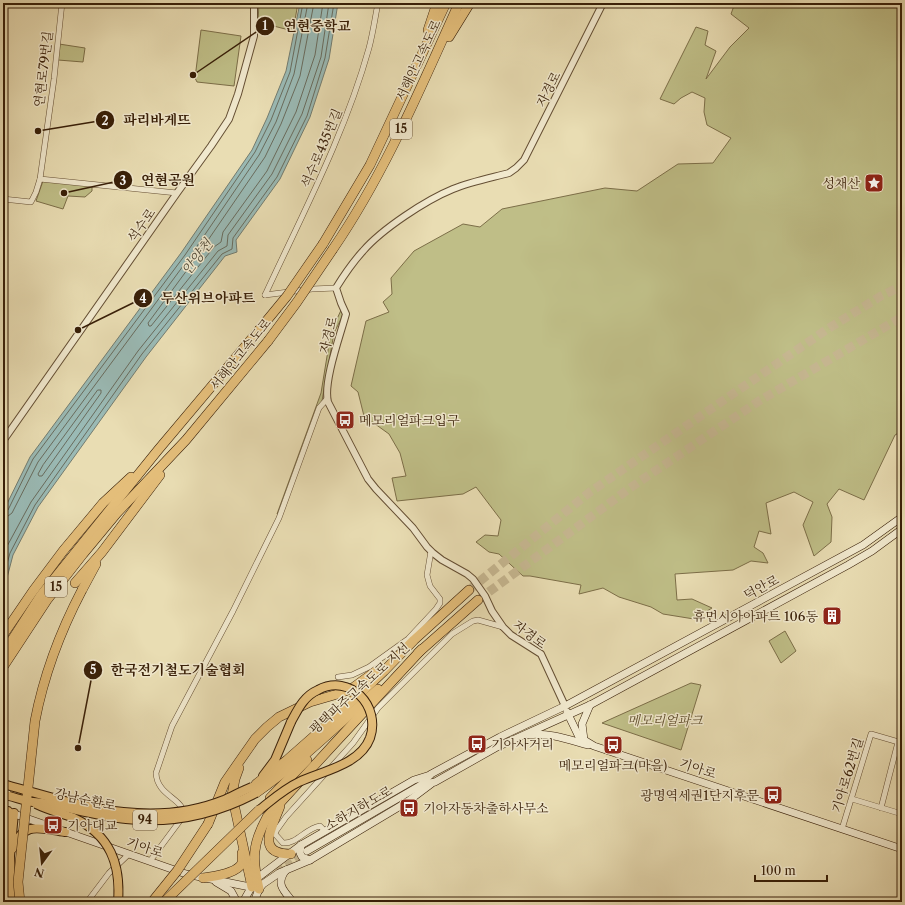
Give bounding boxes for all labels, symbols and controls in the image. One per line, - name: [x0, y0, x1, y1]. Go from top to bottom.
- callout: 연현중학교: [255, 13, 358, 39]
- street label: 서해안고속도로: [392, 16, 444, 103]
- text: 연현중학교: [283, 17, 351, 35]
- text: 1: [262, 18, 268, 33]
- street label: 연현로79번길: [30, 30, 56, 108]
- street label: 자경로: [532, 68, 564, 109]
- street label: 석수로435번길: [297, 106, 345, 190]
- callout: 파리바게뜨: [95, 107, 199, 133]
- text: 파리바게뜨: [123, 111, 191, 129]
- text: 2: [101, 113, 109, 128]
- road number: 15: [390, 119, 412, 139]
- callout: 연현공원: [113, 167, 203, 193]
- text: 연현공원: [141, 171, 195, 189]
- place icon: 성채산: [863, 172, 885, 194]
- text: 3: [120, 173, 127, 188]
- place label: 성채산: [822, 175, 860, 191]
- street label: 석수로: [124, 205, 159, 245]
- water label: 안양천: [177, 234, 217, 279]
- callout: 두산위브아파트: [133, 285, 263, 311]
- text: 두산위브아파트: [161, 289, 256, 307]
- text: 4: [139, 291, 147, 306]
- street label: 서해안고속도로: [206, 314, 274, 393]
- street label: 자경로: [316, 314, 340, 355]
- bus stop icon: 메모리얼파크입구: [334, 409, 356, 431]
- place label: 메모리얼파크입구: [359, 412, 460, 428]
- street label: 덕안로: [741, 571, 782, 603]
- road number: 15: [45, 577, 67, 597]
- building icon: 휴먼시아아파트 106동: [821, 605, 843, 627]
- place label: 휴먼시아아파트 106동: [693, 608, 818, 624]
- street label: 자경로: [510, 616, 550, 652]
- street label: 평택파주고속도로 지선: [306, 639, 412, 737]
- callout: 한국전기철도기술협회: [83, 657, 254, 683]
- text: 한국전기철도기술협회: [110, 661, 246, 679]
- text: 5: [90, 662, 97, 677]
- park label: 메모리얼파크: [627, 712, 703, 728]
- bus stop icon: 기아사거리: [466, 733, 488, 755]
- bus stop icon: 메모리얼파크(마을): [602, 734, 624, 756]
- street label: 기아로62번길: [828, 735, 866, 815]
- place label: 기아사거리: [491, 736, 554, 752]
- street label: 기아로: [678, 755, 719, 782]
- place label: 메모리얼파크(마을): [559, 757, 667, 773]
- street label: 소하지하도로: [321, 782, 395, 834]
- bus stop icon: 광명역세권1단지후문: [762, 784, 784, 806]
- street label: 강남순환로: [53, 785, 118, 813]
- place label: 광명역세권1단지후문: [641, 787, 759, 803]
- bus stop icon: 기아자동차출하사무소: [398, 797, 420, 819]
- place label: 기아자동차출하사무소: [423, 800, 549, 816]
- road number: 94: [133, 810, 157, 830]
- bus stop icon: 기아대교: [42, 814, 64, 836]
- place label: 기아대교: [67, 817, 118, 833]
- street label: 기아로: [125, 834, 166, 861]
- north arrow: [22, 843, 62, 883]
- scale bar: [755, 857, 827, 883]
- text: 100 m: [761, 863, 796, 878]
- text: N: [33, 865, 46, 881]

